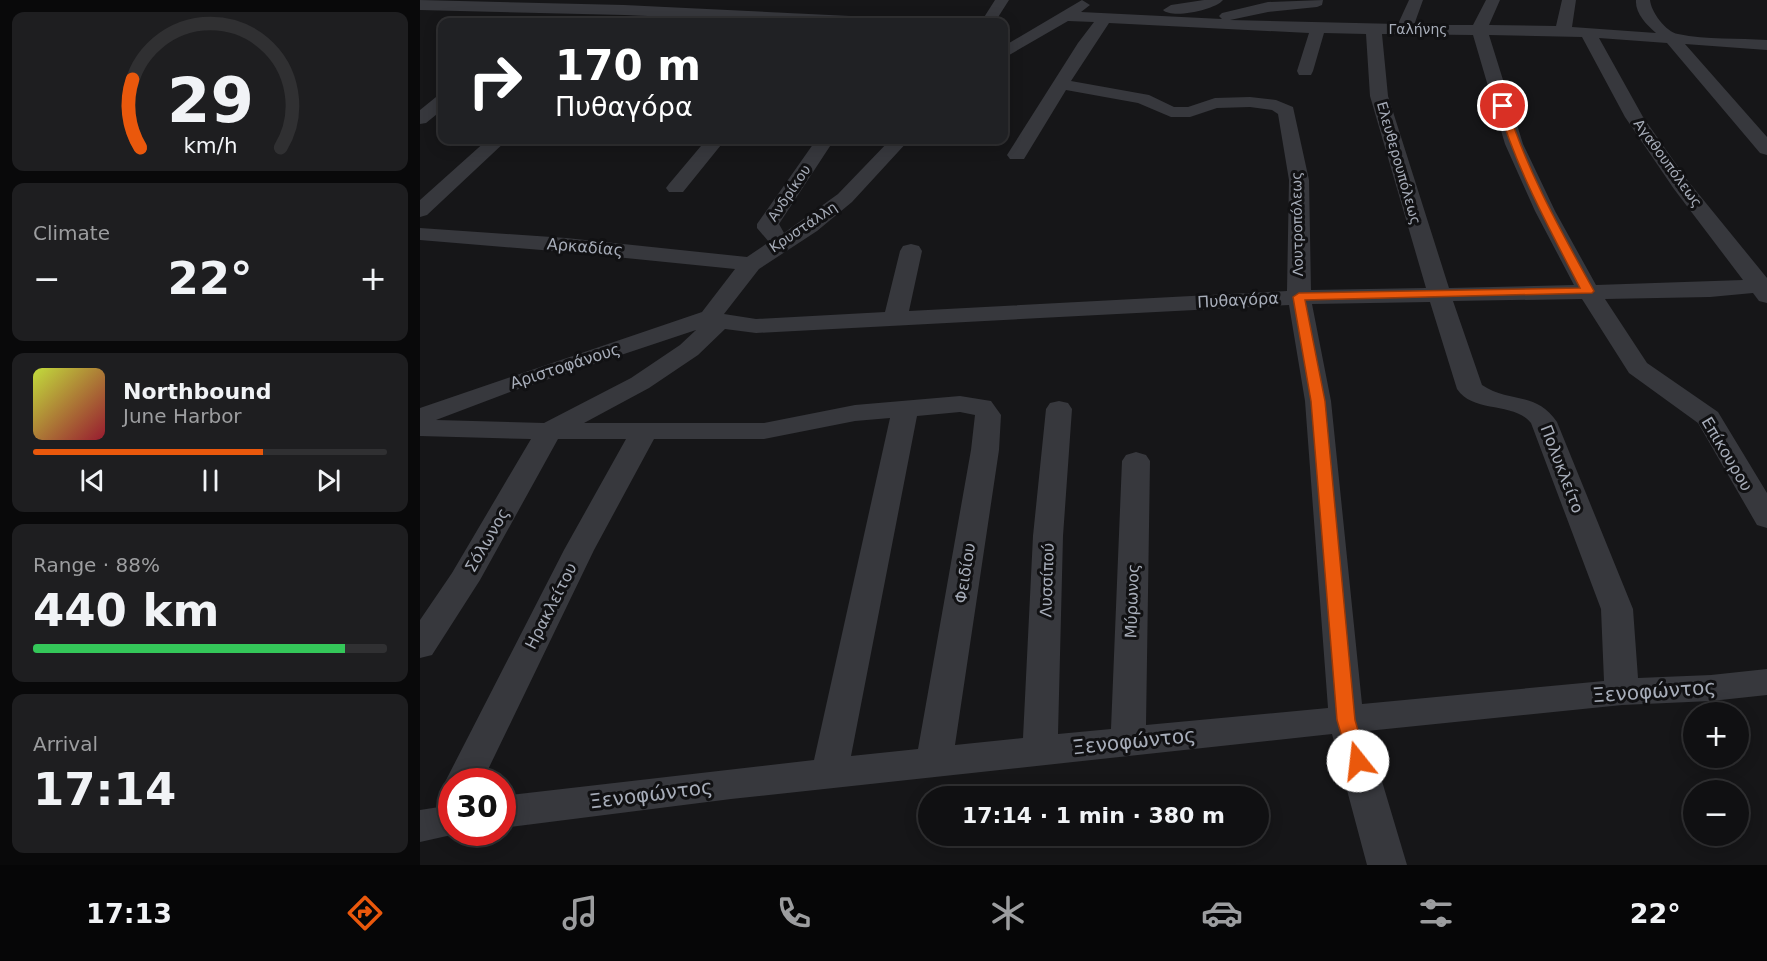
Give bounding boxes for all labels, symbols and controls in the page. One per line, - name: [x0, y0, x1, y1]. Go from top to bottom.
- street label: Γαλήνης: [1388, 21, 1448, 37]
- text: 170 m: [555, 41, 701, 90]
- icon: right: [456, 42, 534, 120]
- text: 29: [167, 64, 253, 137]
- pin: [1477, 80, 1528, 131]
- icon: arrive: [1486, 89, 1519, 122]
- text: Πυθαγόρα: [555, 91, 693, 122]
- street label: Ελευθερουπόλεως: [1374, 100, 1424, 226]
- street label: Αγαθουπόλεως: [1631, 116, 1705, 210]
- text: km/h: [183, 134, 237, 159]
- street label: Ανδρίκου: [764, 162, 814, 224]
- street label: Λουτροπόλεως: [1288, 171, 1306, 277]
- street label: Κρυστάλλη: [766, 199, 840, 255]
- text: Climate: [33, 221, 110, 245]
- street label: Αρκαδίας: [546, 234, 624, 260]
- text: 22°: [167, 252, 253, 305]
- text: −: [33, 259, 61, 298]
- text: +: [359, 259, 387, 298]
- street label: Πυθαγόρα: [1197, 288, 1279, 312]
- street label: Αριστοφάνους: [508, 339, 622, 393]
- text: Northbound: [123, 379, 272, 404]
- text: June Harbor: [123, 404, 242, 428]
- street label: Επίκουρου: [1698, 414, 1756, 494]
- street label: Πολυκλείτο: [1536, 422, 1588, 516]
- icon: previous: [76, 464, 109, 497]
- icon: pause: [194, 464, 227, 497]
- icon: next: [312, 464, 345, 497]
- street label: Σόλωνος: [461, 505, 513, 575]
- street label: Φειδίου: [951, 541, 979, 605]
- street label: Λυσσίπού: [1036, 542, 1058, 618]
- text: Range · 88%: [33, 553, 160, 577]
- street label: Ηρακλείτου: [521, 560, 581, 652]
- street label: Μύρωνος: [1121, 563, 1143, 639]
- text: 440 km: [33, 584, 219, 637]
- street label: Ξενοφώντος: [1591, 675, 1717, 707]
- map controls: [1683, 702, 1749, 846]
- button: +: [1683, 702, 1749, 768]
- street label: Ξενοφώντος: [1071, 723, 1197, 759]
- position arrow: [1326, 729, 1390, 793]
- text: Arrival: [33, 732, 98, 756]
- text: 17:14: [33, 763, 176, 816]
- speed limit sign: 30: [438, 768, 516, 846]
- street label: Ξενοφώντος: [588, 775, 714, 813]
- button: −: [1683, 780, 1749, 846]
- text: 17:14 · 1 min · 380 m: [962, 803, 1225, 828]
- icon: directions: [344, 892, 386, 934]
- icon: music: [559, 892, 601, 934]
- icon: phone: [773, 892, 815, 934]
- icon: climate: [987, 892, 1029, 934]
- icon: car: [1201, 892, 1243, 934]
- icon: filters: [1415, 892, 1457, 934]
- text: 17:13: [86, 898, 172, 929]
- text: 22°: [1630, 898, 1681, 929]

